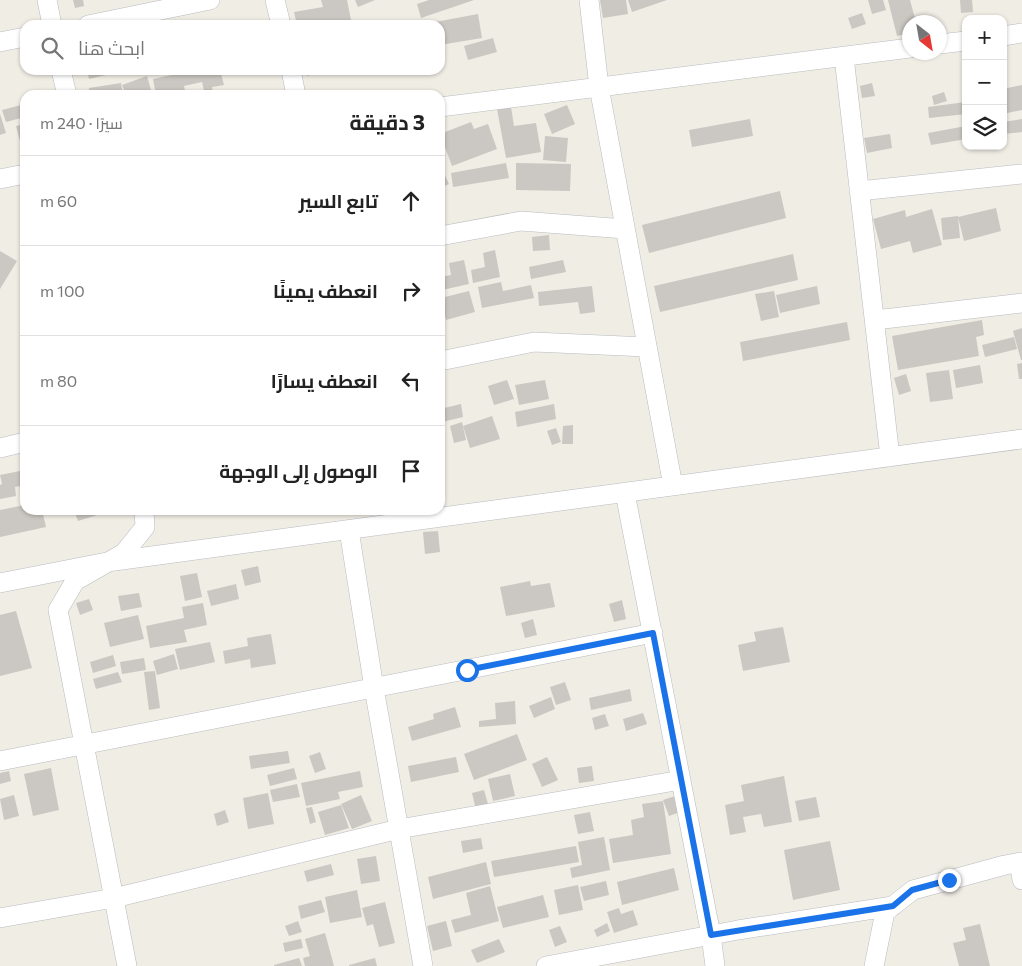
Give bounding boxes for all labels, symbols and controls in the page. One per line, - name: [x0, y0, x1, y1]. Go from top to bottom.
- north arrow: [902, 15, 947, 60]
- map controls: [962, 15, 1007, 150]
- button: +: [962, 15, 1007, 60]
- search box: [20, 20, 445, 75]
- icon: search: [38, 34, 66, 62]
- text: ابحث هنا: [78, 36, 145, 59]
- button: −: [962, 60, 1007, 105]
- button: layers: [962, 105, 1007, 150]
- text: 3 دقيقة: [349, 109, 425, 134]
- text: سيرًا · 240 m: [40, 113, 123, 132]
- icon: ahead: [397, 187, 425, 215]
- text: تابع السير: [299, 189, 378, 212]
- text: 60 m: [40, 191, 77, 210]
- icon: right: [397, 277, 425, 305]
- text: انعطف يمينًا: [273, 279, 378, 302]
- text: 100 m: [40, 281, 85, 300]
- icon: left: [397, 367, 425, 395]
- text: انعطف يسارًا: [271, 369, 378, 392]
- text: 80 m: [40, 371, 77, 390]
- icon: arrive: [397, 457, 425, 485]
- text: الوصول إلى الوجهة: [219, 459, 378, 482]
- route start: [456, 659, 479, 682]
- route end: [938, 869, 961, 892]

